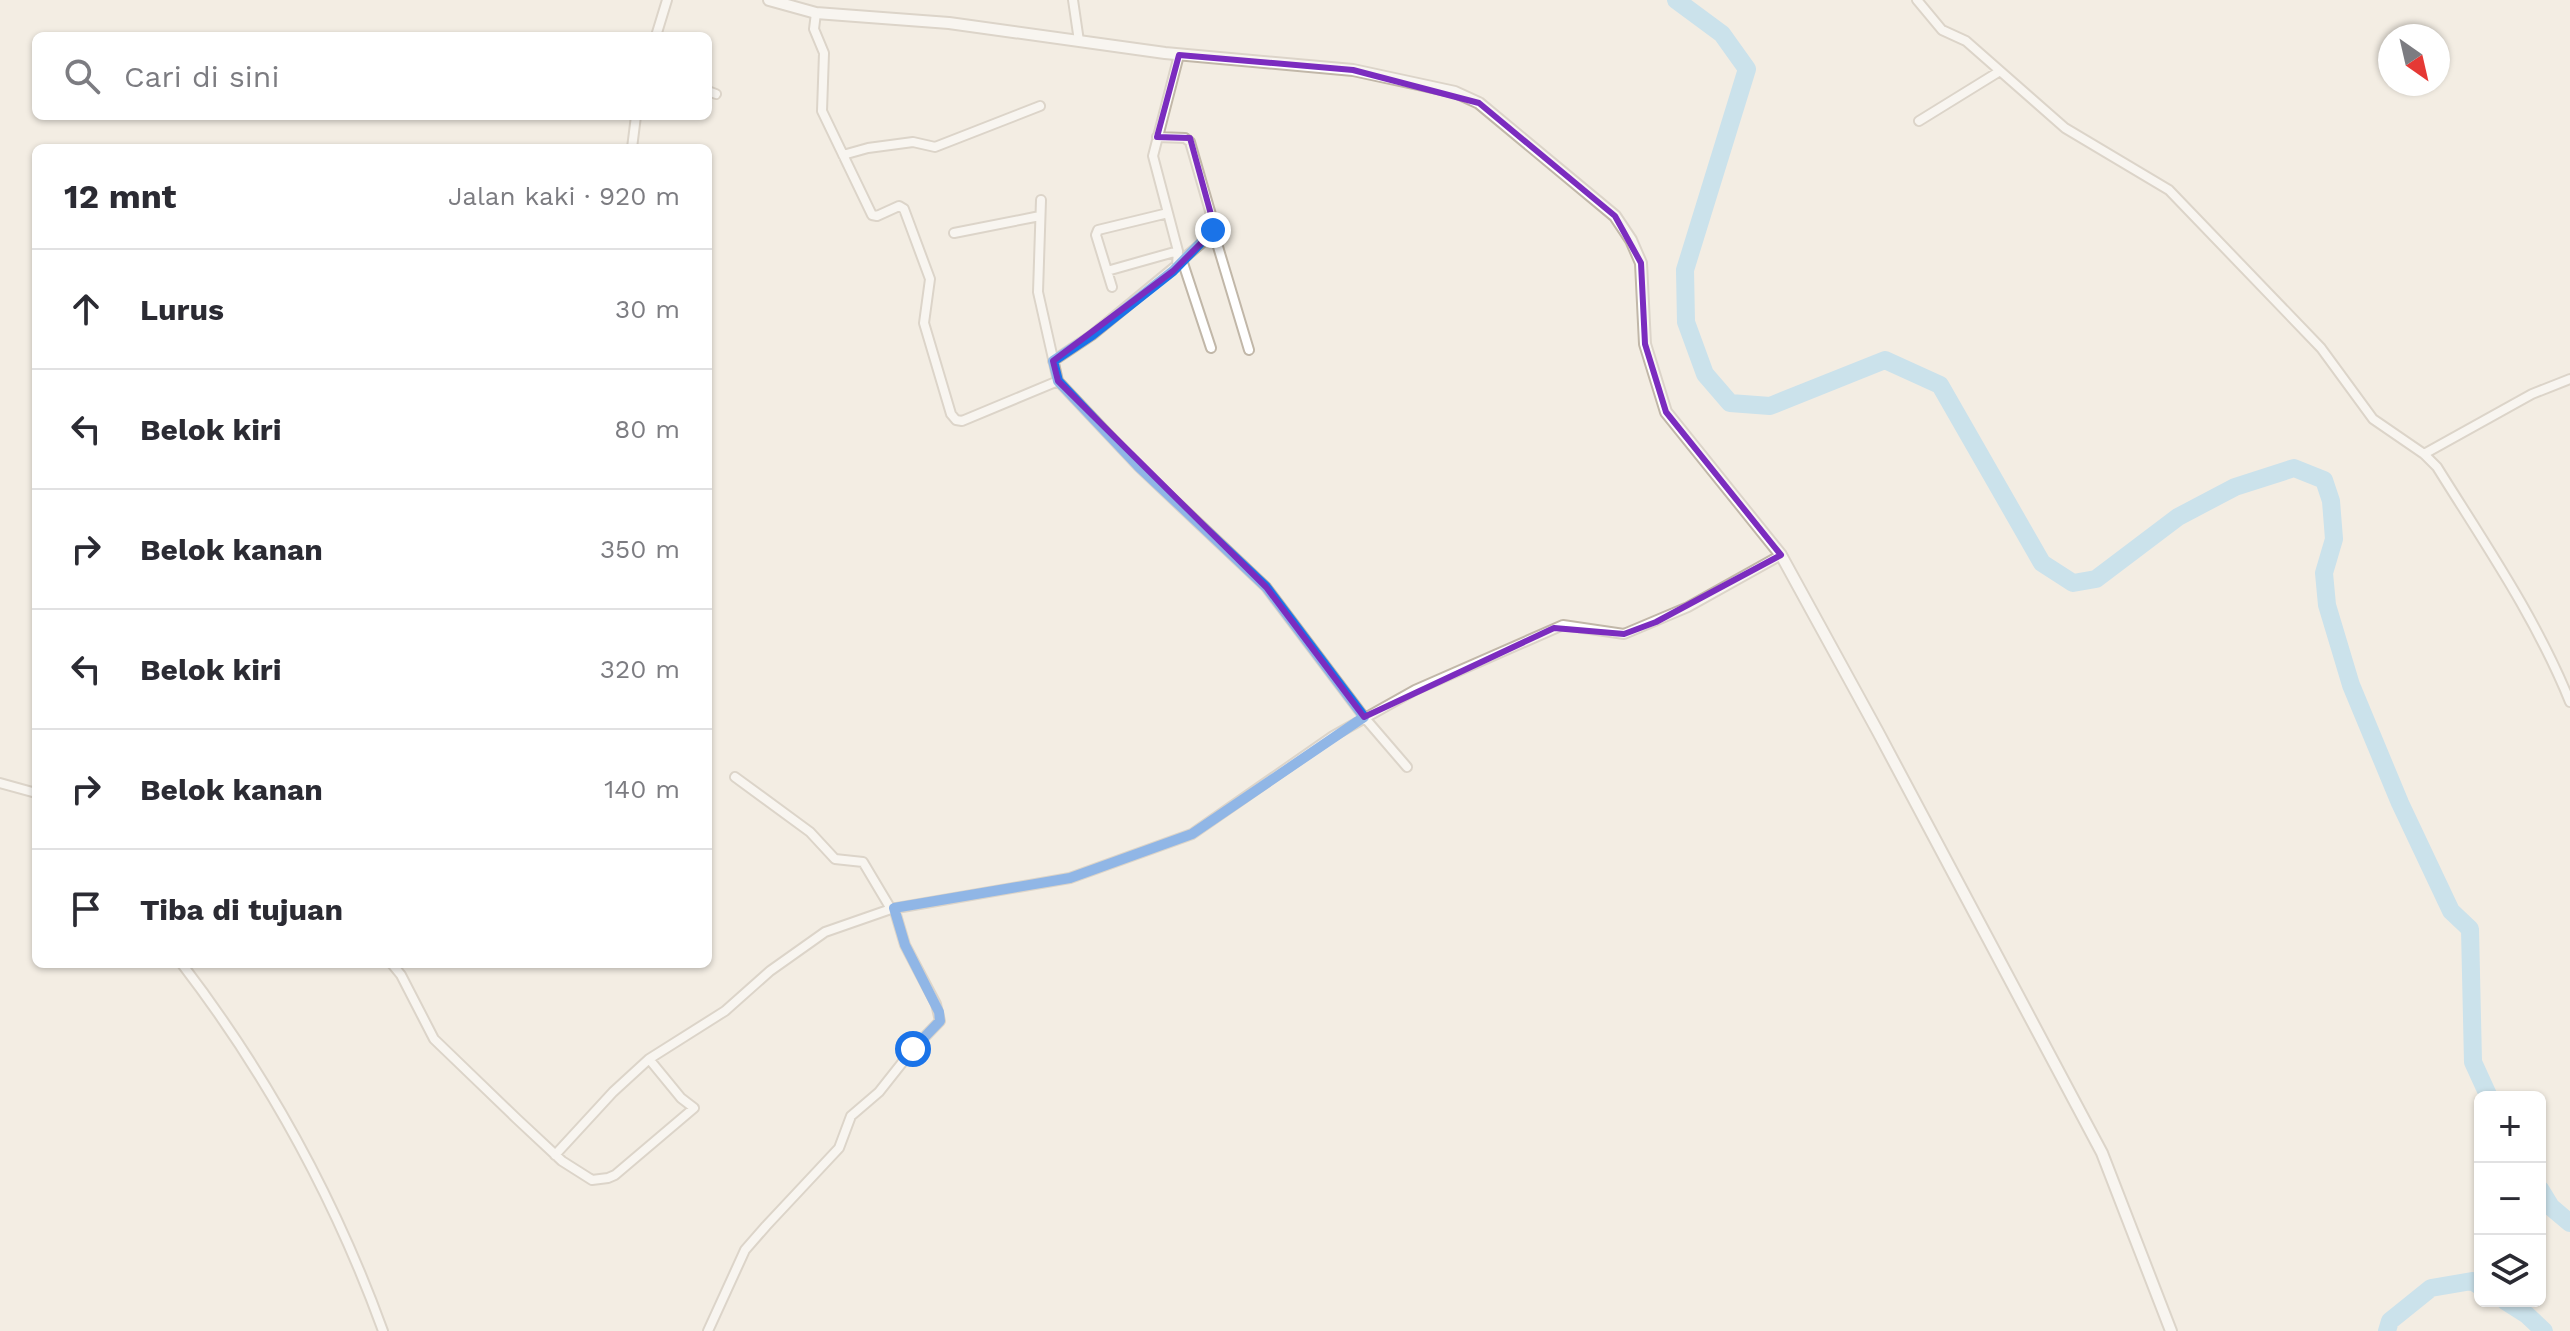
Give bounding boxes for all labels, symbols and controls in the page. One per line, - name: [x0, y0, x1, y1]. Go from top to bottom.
- north arrow: [2378, 24, 2450, 96]
- search box: [32, 32, 712, 120]
- icon: search: [60, 54, 104, 98]
- text: Cari di sini: [124, 59, 279, 94]
- text: 12 mnt: [64, 176, 176, 216]
- text: Jalan kaki · 920 m: [448, 181, 680, 211]
- route end: [1195, 212, 1231, 248]
- icon: ahead: [64, 287, 108, 331]
- text: Lurus: [140, 292, 224, 327]
- text: 30 m: [615, 294, 680, 324]
- icon: left: [64, 407, 108, 451]
- text: Belok kiri: [140, 412, 282, 447]
- text: 80 m: [614, 414, 680, 444]
- icon: right: [64, 527, 108, 571]
- text: Belok kanan: [140, 532, 323, 567]
- text: 350 m: [600, 534, 680, 564]
- icon: left: [64, 647, 108, 691]
- text: Belok kiri: [140, 652, 282, 687]
- text: 320 m: [600, 654, 680, 684]
- icon: right: [64, 767, 108, 811]
- text: Belok kanan: [140, 772, 323, 807]
- text: 140 m: [604, 774, 680, 804]
- icon: arrive: [64, 887, 108, 931]
- text: Tiba di tujuan: [140, 892, 343, 927]
- route start: [895, 1031, 931, 1067]
- map controls: [2474, 1091, 2546, 1307]
- button: +: [2474, 1091, 2546, 1163]
- button: −: [2474, 1163, 2546, 1235]
- button: layers: [2474, 1235, 2546, 1307]

